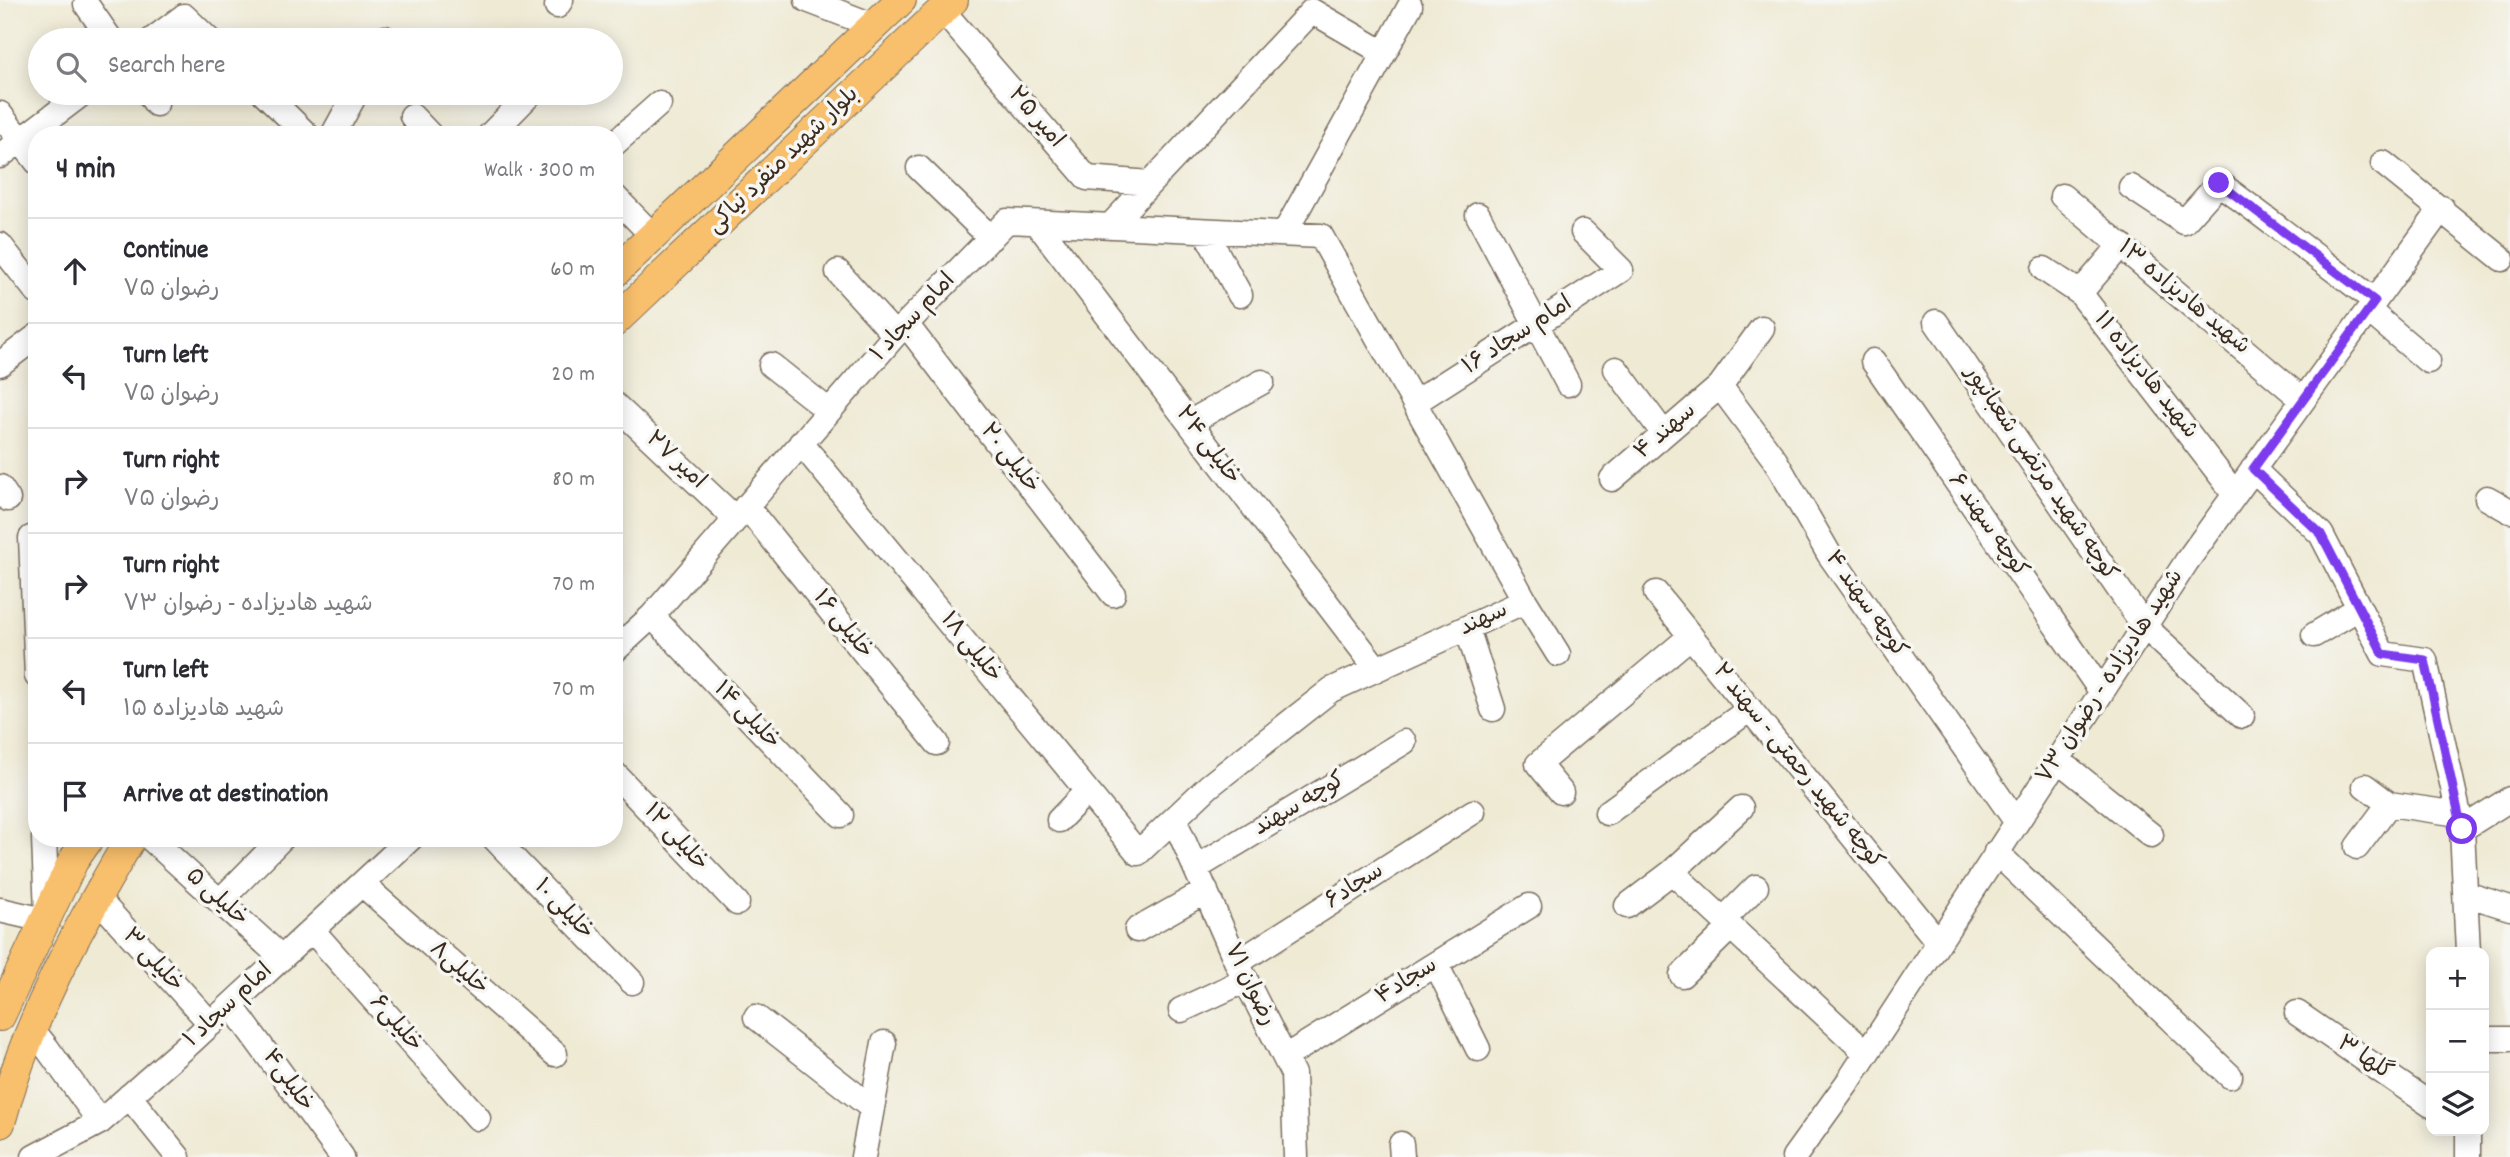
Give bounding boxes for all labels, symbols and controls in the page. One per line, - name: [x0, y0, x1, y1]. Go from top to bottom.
- search box: [28, 28, 623, 105]
- icon: search: [52, 48, 90, 86]
- text: Search here: [108, 48, 226, 85]
- street label: بلوار شهید منفرد نیاکی: [701, 80, 867, 242]
- street label: امیر ۲۵: [999, 80, 1071, 156]
- text: 4 min: [56, 150, 115, 193]
- text: Walk · 300 m: [484, 155, 595, 188]
- route end: [2203, 167, 2234, 198]
- text: Continue: [123, 233, 208, 270]
- street label: شهید هادیزاده ۱۳: [2109, 233, 2257, 363]
- icon: ahead: [56, 252, 94, 290]
- text: 60 m: [550, 254, 595, 287]
- street label: امام سجاد ۱: [864, 266, 964, 370]
- text: رضوان ۷۵: [123, 274, 220, 307]
- street label: امام سجاد ۱۶: [1456, 288, 1580, 384]
- street label: شهید هادیزاده ۱۱: [2085, 305, 2205, 447]
- text: Turn left: [123, 338, 209, 375]
- icon: left: [56, 357, 94, 395]
- street label: کوچه شهید مرتضی شعبانپور: [1954, 358, 2125, 589]
- text: 20 m: [551, 359, 595, 392]
- text: رضوان ۷۵: [123, 379, 220, 412]
- street label: سهند ۴: [1628, 396, 1704, 468]
- street label: خلیلی ۲۴: [1166, 400, 1248, 492]
- street label: خلیلی ۲۰: [971, 417, 1047, 501]
- street label: امیر ۲۷: [637, 424, 713, 498]
- text: Turn right: [123, 443, 220, 480]
- icon: right: [56, 462, 94, 500]
- text: 80 m: [552, 464, 595, 497]
- street label: کوچه سهند ۶: [1939, 467, 2035, 585]
- text: رضوان ۷۵: [123, 484, 220, 517]
- street label: کوچه سهند ۴: [1816, 544, 1914, 666]
- text: Turn right: [123, 548, 220, 585]
- street label: شهید هادیزاده - رضوان ۷۳: [2029, 563, 2193, 791]
- icon: right: [56, 567, 94, 605]
- text: 70 m: [553, 569, 595, 602]
- street label: خلیلی ۱۶: [804, 583, 880, 667]
- text: شهید هادیزاده - رضوان ۷۳: [123, 589, 373, 622]
- street label: سهند: [1454, 594, 1514, 646]
- street label: خلیلی ۱۸: [931, 605, 1009, 691]
- text: Turn left: [123, 653, 209, 690]
- street label: کوچه شهید رحمتی - سهند ۲: [1703, 657, 1891, 877]
- icon: left: [56, 672, 94, 710]
- text: 70 m: [553, 674, 595, 707]
- street label: خلیلی ۱۴: [705, 674, 787, 758]
- text: شهید هادیزاده ۱۵: [123, 694, 284, 727]
- street label: كوچه سهند: [1248, 765, 1352, 845]
- icon: arrive: [56, 777, 94, 815]
- text: Arrive at destination: [123, 777, 328, 814]
- street label: خلیلی ۱۲: [635, 797, 715, 879]
- route start: [2446, 813, 2477, 844]
- street label: سجاد۶: [1319, 856, 1391, 918]
- street label: خلیلی ۵: [177, 861, 255, 935]
- street label: خلیلی ۱۰: [525, 872, 601, 948]
- street label: خلیلی ۳: [114, 921, 190, 1001]
- street label: خلیلی۸: [421, 934, 495, 1004]
- street label: رضوان ۷۱: [1215, 938, 1283, 1032]
- map controls: [2426, 947, 2489, 1136]
- button: +: [2426, 947, 2489, 1010]
- street label: سجاد۴: [1370, 950, 1444, 1014]
- street label: امام سجاد ۱: [177, 956, 281, 1056]
- street label: خلیلی۶: [361, 988, 429, 1060]
- button: −: [2426, 1010, 2489, 1073]
- street label: گلها ۳: [2330, 1028, 2399, 1090]
- street label: خلیلی۴: [253, 1043, 321, 1119]
- button: layers: [2426, 1073, 2489, 1136]

